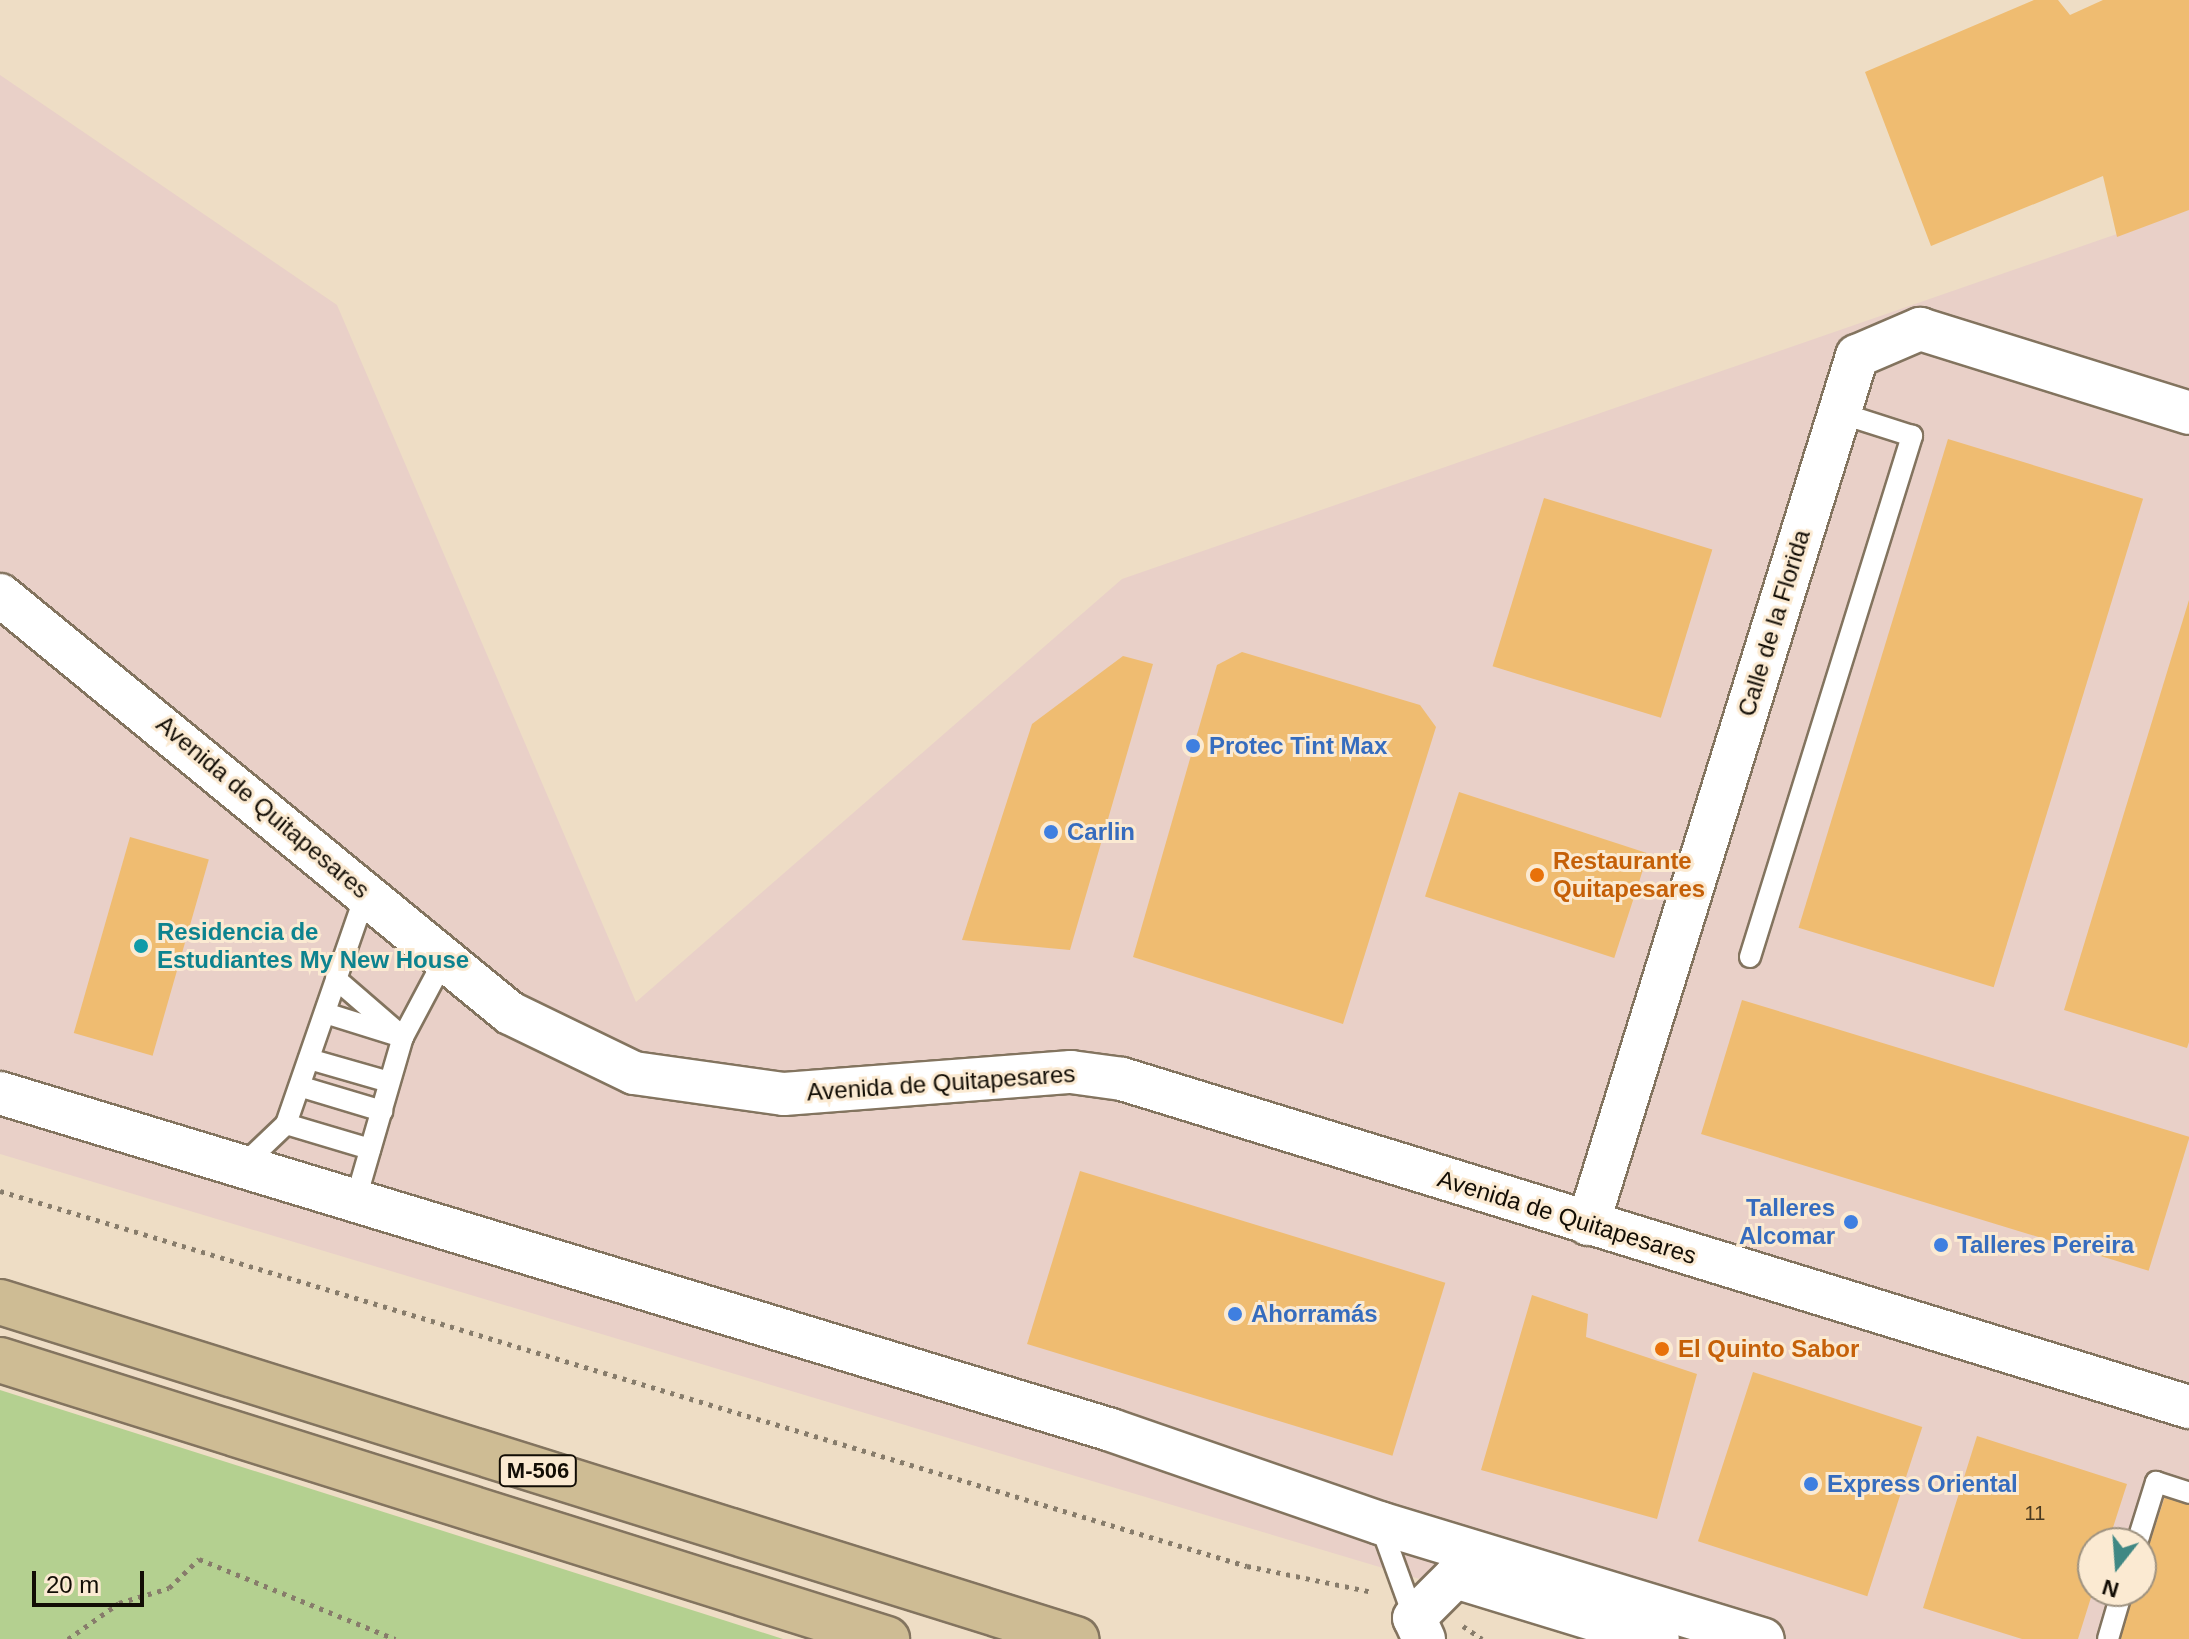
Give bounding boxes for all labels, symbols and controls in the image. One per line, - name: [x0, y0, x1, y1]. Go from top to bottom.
- street label: Calle de la Florida: [1732, 526, 1816, 720]
- street label: Avenida de Quitapesares: [151, 709, 375, 905]
- place label: Protec Tint Max: [1209, 732, 1387, 760]
- marker: Protec Tint Max: [1184, 737, 1202, 755]
- place label: Carlin: [1067, 818, 1135, 846]
- marker: Carlin: [1042, 823, 1060, 841]
- place label: Restaurante Quitapesares: [1553, 847, 1705, 903]
- marker: Restaurante Quitapesares: [1528, 866, 1546, 884]
- place label: Residencia de Estudiantes My New House: [157, 918, 469, 974]
- marker: Residencia de Estudiantes My New House: [132, 937, 150, 955]
- street label: Avenida de Quitapesares: [806, 1059, 1076, 1107]
- street label: Avenida de Quitapesares: [1434, 1164, 1700, 1270]
- place label: Talleres Alcomar: [1739, 1194, 1835, 1250]
- marker: Talleres Alcomar: [1842, 1213, 1860, 1231]
- place label: Talleres Pereira: [1957, 1231, 2134, 1259]
- marker: Talleres Pereira: [1932, 1236, 1950, 1254]
- place label: Ahorramás: [1251, 1300, 1378, 1328]
- marker: Ahorramás: [1226, 1305, 1244, 1323]
- place label: El Quinto Sabor: [1678, 1335, 1859, 1363]
- marker: El Quinto Sabor: [1653, 1340, 1671, 1358]
- road number: M-506: [498, 1453, 578, 1489]
- place label: Express Oriental: [1827, 1470, 2018, 1498]
- marker: Express Oriental: [1802, 1475, 1820, 1493]
- house number: 11: [2025, 1501, 2045, 1525]
- north arrow: [2077, 1527, 2157, 1607]
- scale bar: [36, 1555, 148, 1605]
- text: 20 m: [46, 1571, 99, 1598]
- text: N: [2099, 1574, 2122, 1603]

